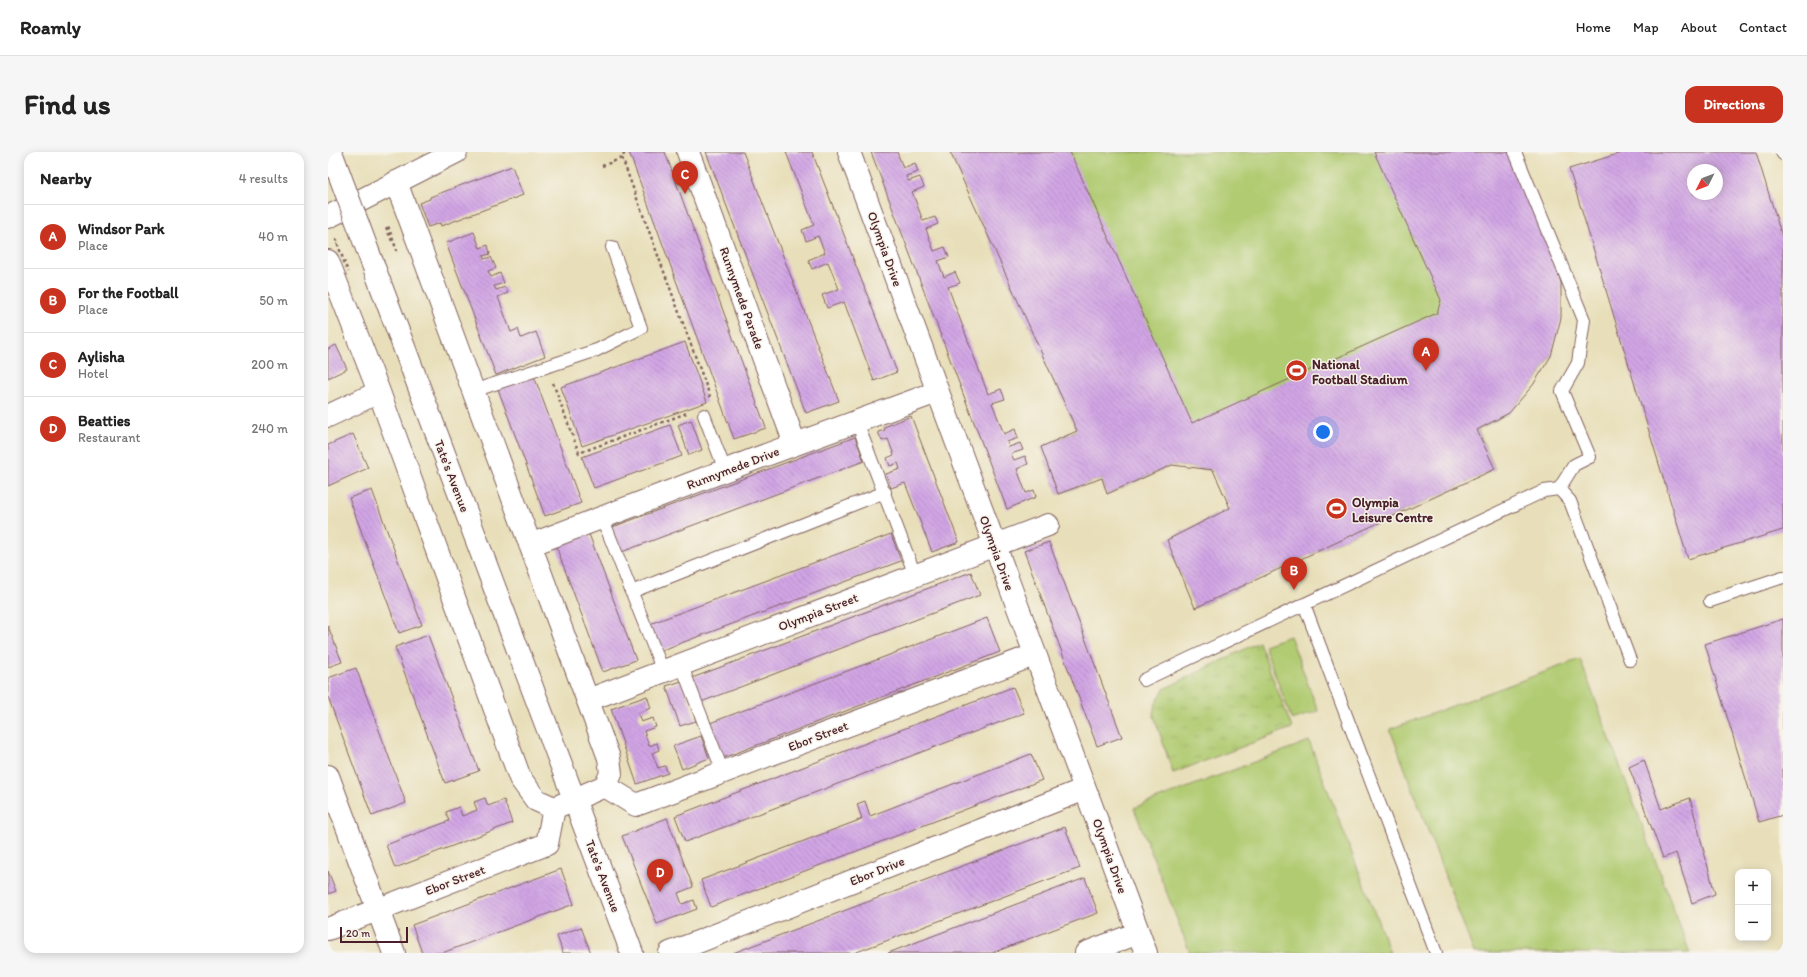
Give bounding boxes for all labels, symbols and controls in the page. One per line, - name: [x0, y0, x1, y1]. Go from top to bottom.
- text: Roamly: [20, 16, 81, 39]
- text: Home: [1576, 19, 1611, 36]
- text: Map: [1633, 19, 1659, 36]
- text: About: [1681, 19, 1717, 36]
- text: Contact: [1739, 19, 1787, 36]
- button: Directions: [1685, 86, 1783, 123]
- text: Find us: [24, 87, 111, 121]
- pin: C: [672, 161, 698, 194]
- north arrow: [1687, 164, 1723, 200]
- text: Nearby: [40, 168, 92, 188]
- text: 4 results: [239, 171, 288, 186]
- street label: Olympia Drive: [864, 209, 906, 289]
- text: Windsor Park: [78, 220, 165, 238]
- text: A: [49, 229, 57, 244]
- text: 40 m: [258, 229, 288, 244]
- text: Place: [78, 238, 108, 253]
- street label: Runnymede Parade: [717, 245, 767, 351]
- text: For the Football: [78, 284, 179, 302]
- text: B: [49, 293, 57, 308]
- text: 50 m: [259, 293, 288, 308]
- text: Place: [78, 302, 108, 317]
- pin: A: [1413, 338, 1439, 371]
- text: Aylisha: [78, 348, 125, 366]
- text: C: [49, 357, 57, 372]
- text: 200 m: [251, 357, 288, 372]
- place label: National Football Stadium: [1312, 357, 1408, 387]
- sports icon: National Football Stadium: [1283, 358, 1309, 384]
- text: Hotel: [78, 366, 108, 381]
- text: Beatties: [78, 412, 131, 430]
- text: D: [49, 421, 57, 436]
- text: 240 m: [251, 421, 288, 436]
- your location: [1313, 422, 1333, 442]
- text: Restaurant: [78, 430, 140, 445]
- street label: Tate's Avenue: [431, 438, 473, 514]
- street label: Runnymede Drive: [685, 443, 781, 493]
- place label: Olympia Leisure Centre: [1352, 495, 1433, 525]
- sports icon: Olympia Leisure Centre: [1324, 496, 1350, 522]
- street label: Olympia Drive: [976, 513, 1018, 593]
- pin: B: [1281, 557, 1307, 590]
- street label: Olympia Street: [776, 590, 860, 634]
- street label: Ebor Street: [786, 718, 850, 754]
- street label: Olympia Drive: [1089, 816, 1131, 896]
- street label: Tate's Avenue: [582, 838, 624, 914]
- street label: Ebor Drive: [847, 853, 907, 889]
- pin: D: [647, 859, 673, 892]
- street label: Ebor Street: [423, 862, 487, 898]
- map controls: [1735, 869, 1771, 941]
- button: +: [1735, 869, 1771, 905]
- button: −: [1735, 905, 1771, 941]
- scale bar: [340, 925, 408, 944]
- text: 20 m: [346, 927, 370, 940]

